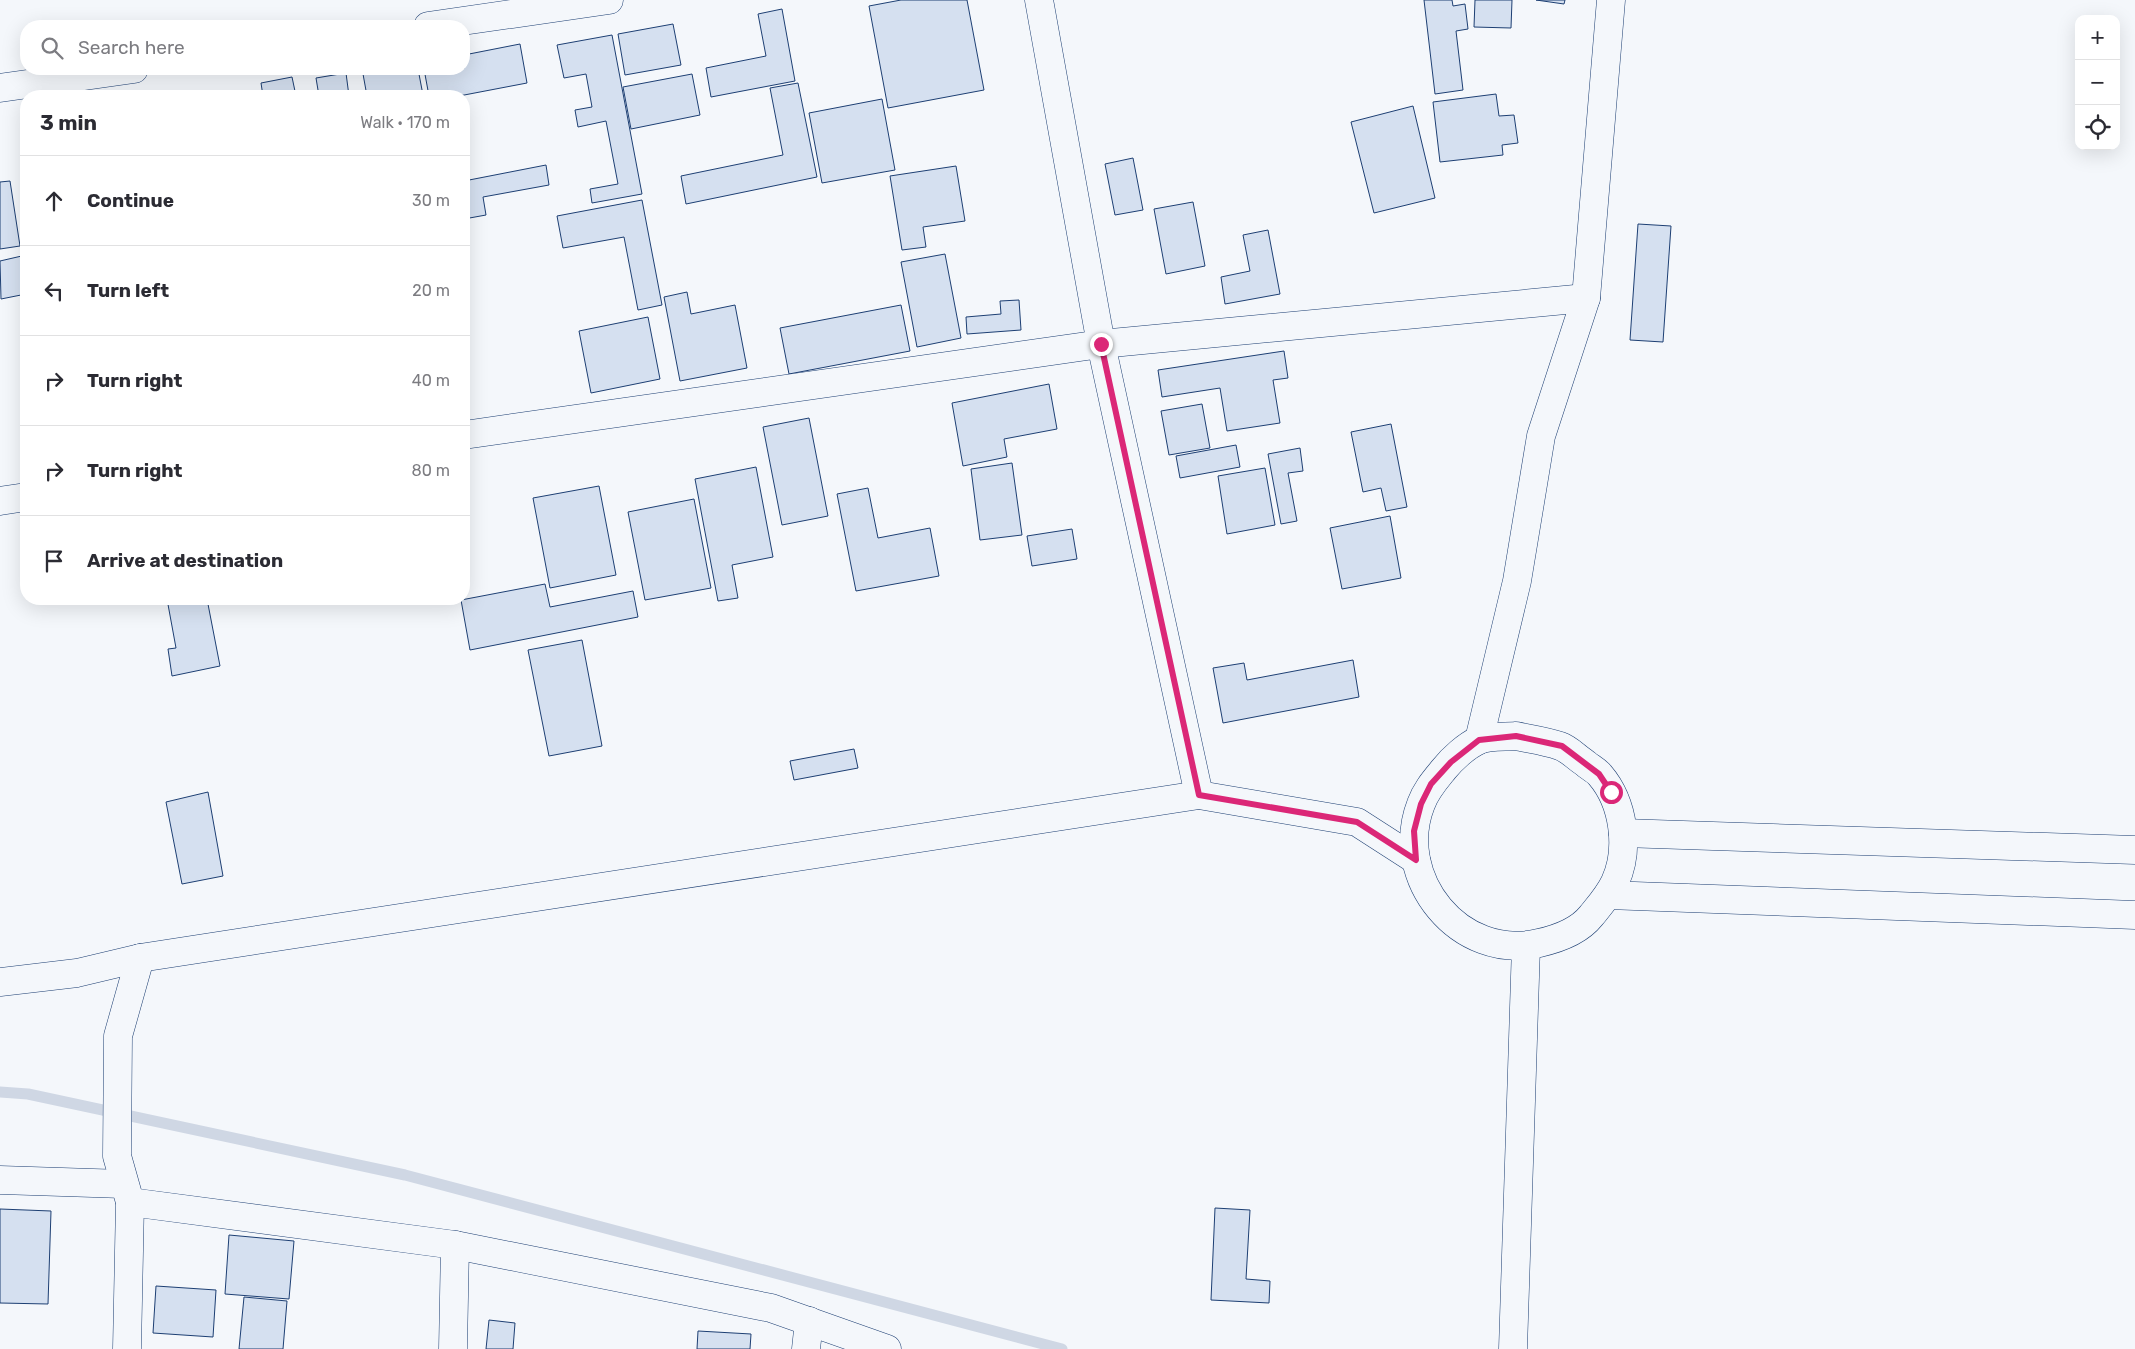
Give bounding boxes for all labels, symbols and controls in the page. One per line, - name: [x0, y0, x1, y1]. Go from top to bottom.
- map controls: [2075, 15, 2120, 150]
- button: +: [2075, 15, 2120, 60]
- search box: [20, 20, 470, 75]
- icon: search: [38, 34, 66, 62]
- text: Search here: [78, 36, 185, 59]
- button: −: [2075, 60, 2120, 105]
- button: locate: [2075, 105, 2120, 150]
- text: 3 min: [40, 110, 97, 135]
- text: Walk · 170 m: [360, 113, 450, 132]
- icon: ahead: [40, 187, 68, 215]
- text: Continue: [87, 189, 174, 212]
- text: 30 m: [412, 191, 450, 210]
- icon: left: [40, 277, 68, 305]
- text: Turn left: [87, 279, 169, 302]
- text: 20 m: [412, 281, 450, 300]
- route end: [1090, 333, 1113, 356]
- icon: right: [40, 367, 68, 395]
- text: Turn right: [87, 369, 182, 392]
- text: 40 m: [412, 371, 450, 390]
- icon: right: [40, 457, 68, 485]
- text: Turn right: [87, 459, 182, 482]
- text: 80 m: [412, 461, 450, 480]
- icon: arrive: [40, 547, 68, 575]
- text: Arrive at destination: [87, 549, 283, 572]
- route start: [1600, 781, 1623, 804]

